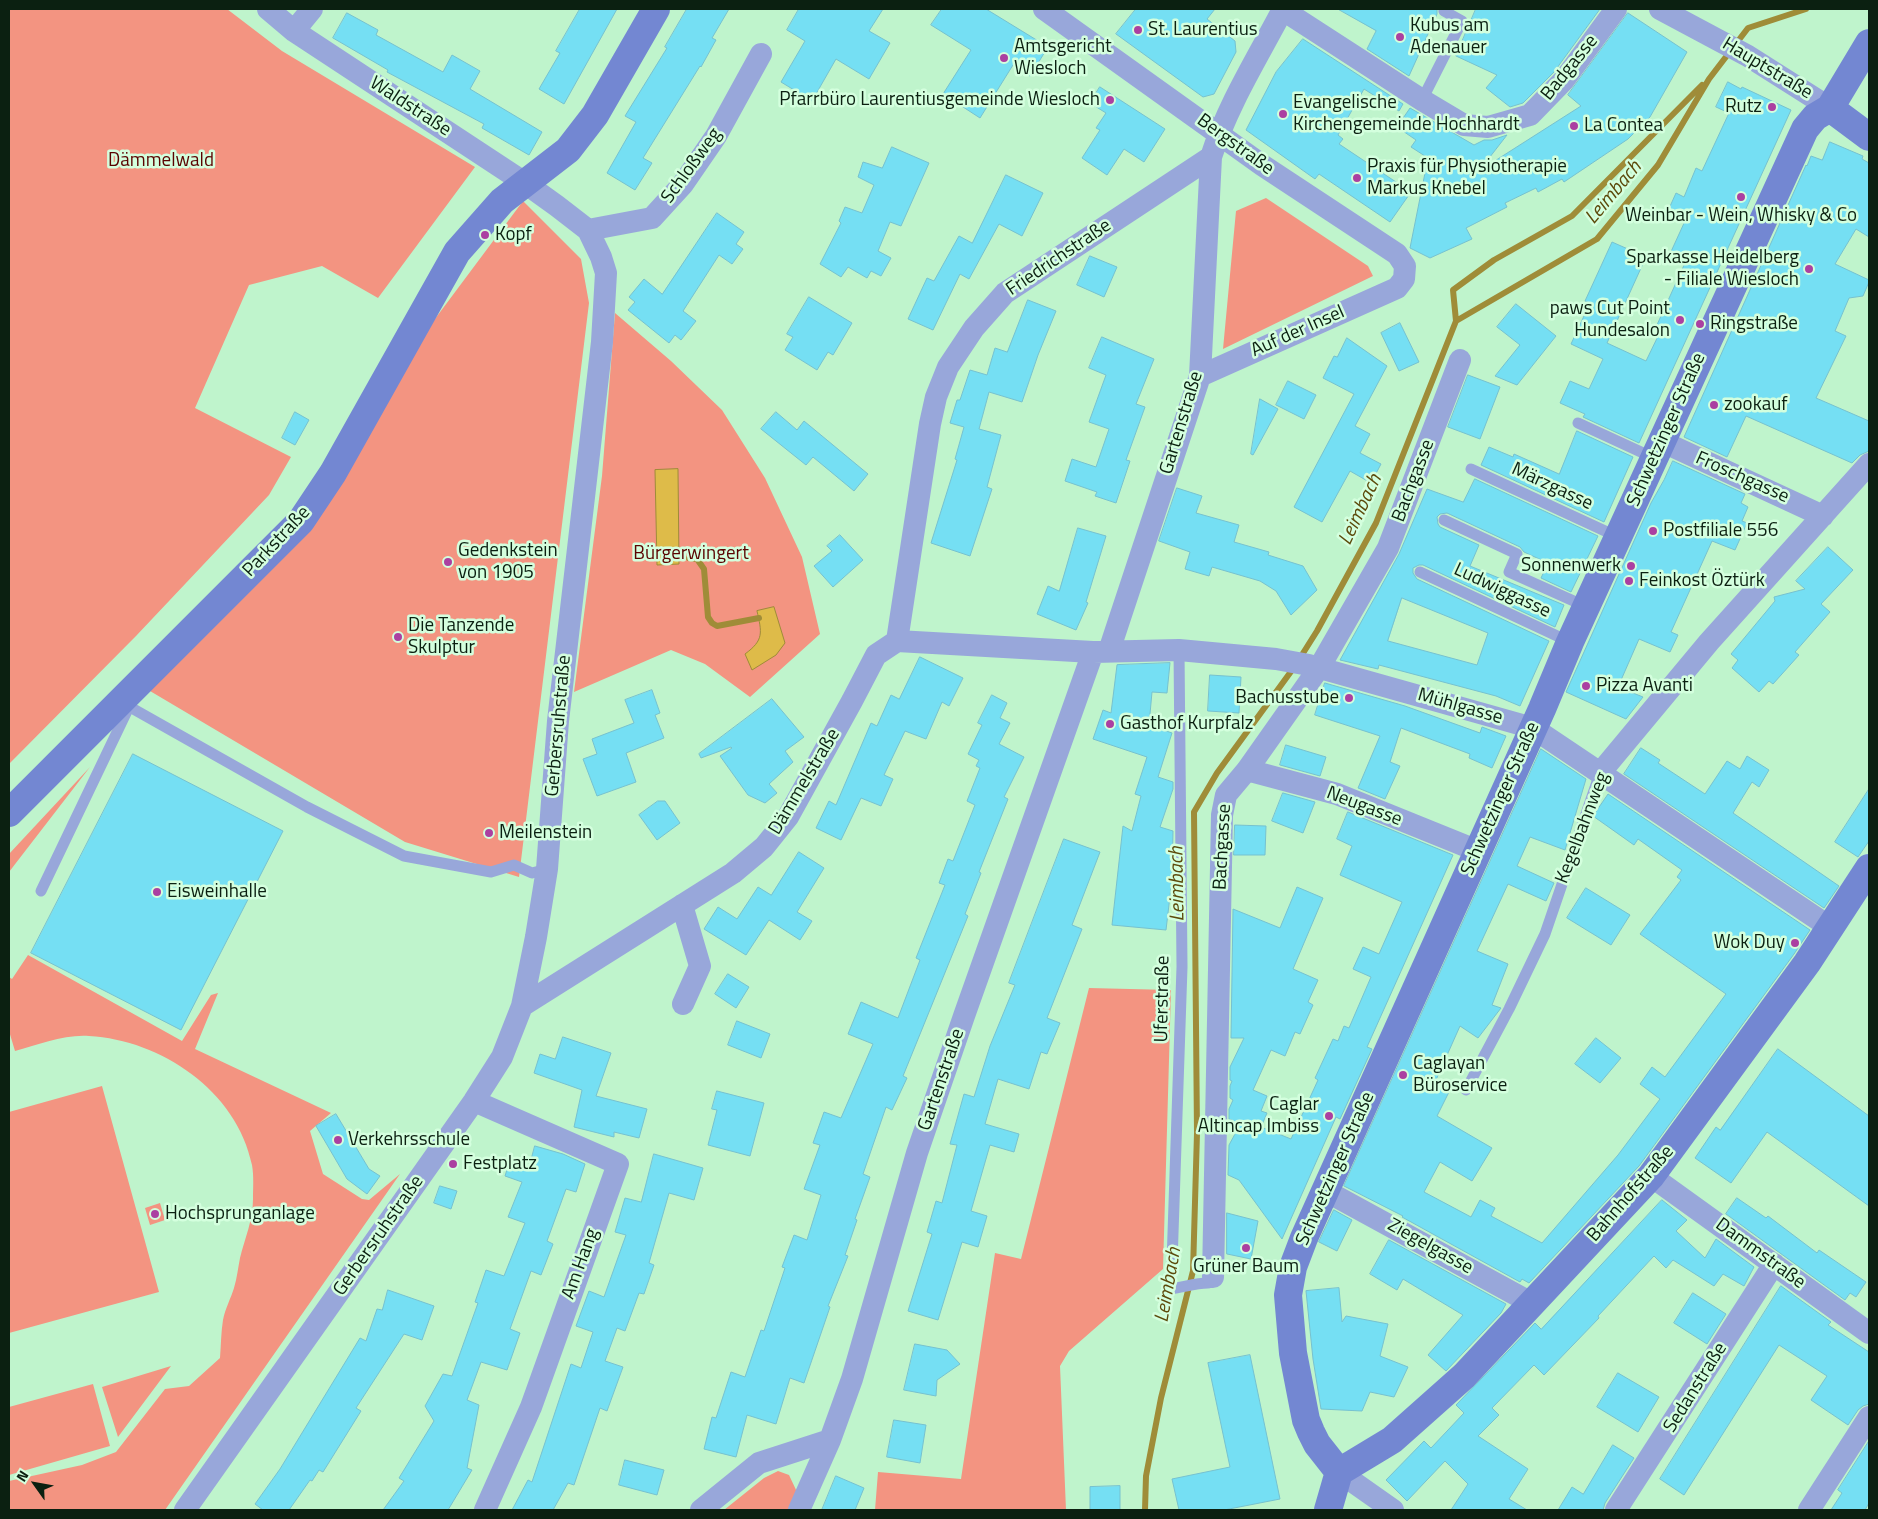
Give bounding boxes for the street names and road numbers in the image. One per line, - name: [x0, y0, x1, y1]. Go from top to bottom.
- street label: Badgasse: [1537, 31, 1603, 105]
- street label: Hauptstraße: [1718, 33, 1816, 105]
- street label: Waldstraße: [365, 72, 455, 142]
- street label: Bergstraße: [1192, 109, 1278, 181]
- street label: Schloßweg: [657, 124, 727, 208]
- street label: Friedrichstraße: [1002, 215, 1116, 301]
- street label: Auf der Insel: [1248, 301, 1348, 363]
- street label: Schwetzinger Straße: [1623, 350, 1711, 510]
- street label: Gartenstraße: [1156, 369, 1208, 477]
- street label: Bachgasse: [1388, 437, 1440, 525]
- street label: Froschgasse: [1692, 447, 1792, 509]
- street label: Märzgasse: [1508, 458, 1596, 516]
- street label: Parkstraße: [238, 502, 316, 582]
- street label: Ludwiggasse: [1450, 559, 1554, 623]
- street label: Gerbersruhstraße: [541, 654, 577, 798]
- street label: Mühlgasse: [1415, 684, 1505, 730]
- street label: Schwetzinger Straße: [1457, 719, 1545, 879]
- street label: Dämmelstraße: [764, 725, 846, 839]
- street label: Kegelbahnweg: [1551, 769, 1615, 887]
- street label: Neugasse: [1323, 782, 1405, 832]
- street label: Bachgasse: [1209, 803, 1237, 891]
- street label: Uferstraße: [1151, 955, 1175, 1043]
- street label: Gartenstraße: [914, 1026, 970, 1134]
- street label: Schwetzinger Straße: [1292, 1089, 1380, 1249]
- street label: Bahnhofstraße: [1583, 1141, 1679, 1247]
- street label: Gerbersruhstraße: [329, 1171, 429, 1301]
- street label: Ziegelgasse: [1383, 1214, 1477, 1280]
- street label: Dammstraße: [1711, 1214, 1809, 1294]
- street label: Am Hang: [558, 1225, 604, 1303]
- street label: Sedanstraße: [1659, 1339, 1733, 1437]

